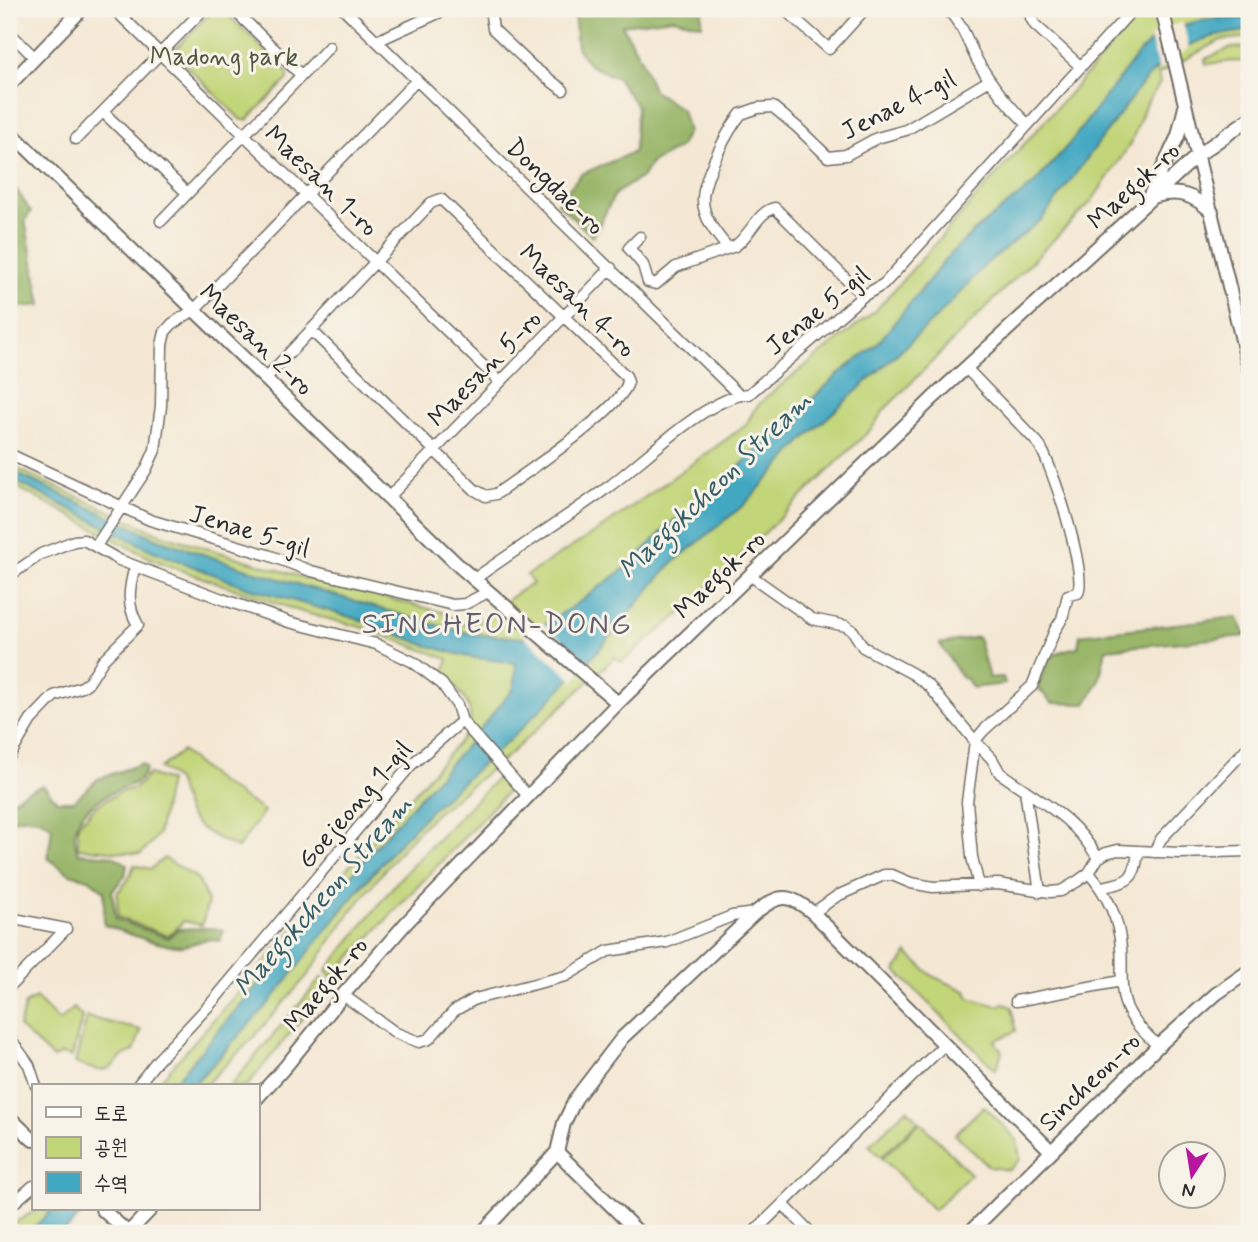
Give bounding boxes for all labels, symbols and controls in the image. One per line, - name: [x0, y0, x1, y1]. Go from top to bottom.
- park label: Madong park: [150, 41, 298, 75]
- street label: Jenae 4-gil: [836, 62, 962, 149]
- street label: Maesan 1-ro: [256, 118, 385, 245]
- street label: Dongdae-ro: [496, 132, 612, 245]
- street label: Maegok-ro: [1081, 135, 1190, 240]
- street label: Maesan 4-ro: [511, 237, 642, 366]
- street label: Jenae 5-gil: [759, 259, 877, 364]
- street label: Maesan 2-ro: [191, 277, 320, 404]
- street label: Maesan 5-ro: [421, 304, 550, 435]
- water label: Maegokcheon Stream: [611, 383, 823, 590]
- street label: Jenae 5-gil: [185, 497, 314, 566]
- street label: Maegok-ro: [667, 523, 776, 630]
- district label: SINCHEON-DONG: [361, 605, 633, 644]
- street label: Goejeong 1-gil: [291, 734, 420, 876]
- water label: Maegokcheon Stream: [226, 788, 424, 1008]
- street label: Maegok-ro: [277, 930, 379, 1042]
- street label: Sincheon-ro: [1032, 1025, 1149, 1140]
- legend: [32, 1084, 259, 1210]
- text: 도로: [94, 1100, 128, 1128]
- text: 공원: [94, 1134, 128, 1162]
- north arrow: [1156, 1140, 1226, 1210]
- text: 수역: [94, 1170, 128, 1198]
- text: N: [1180, 1177, 1198, 1204]

